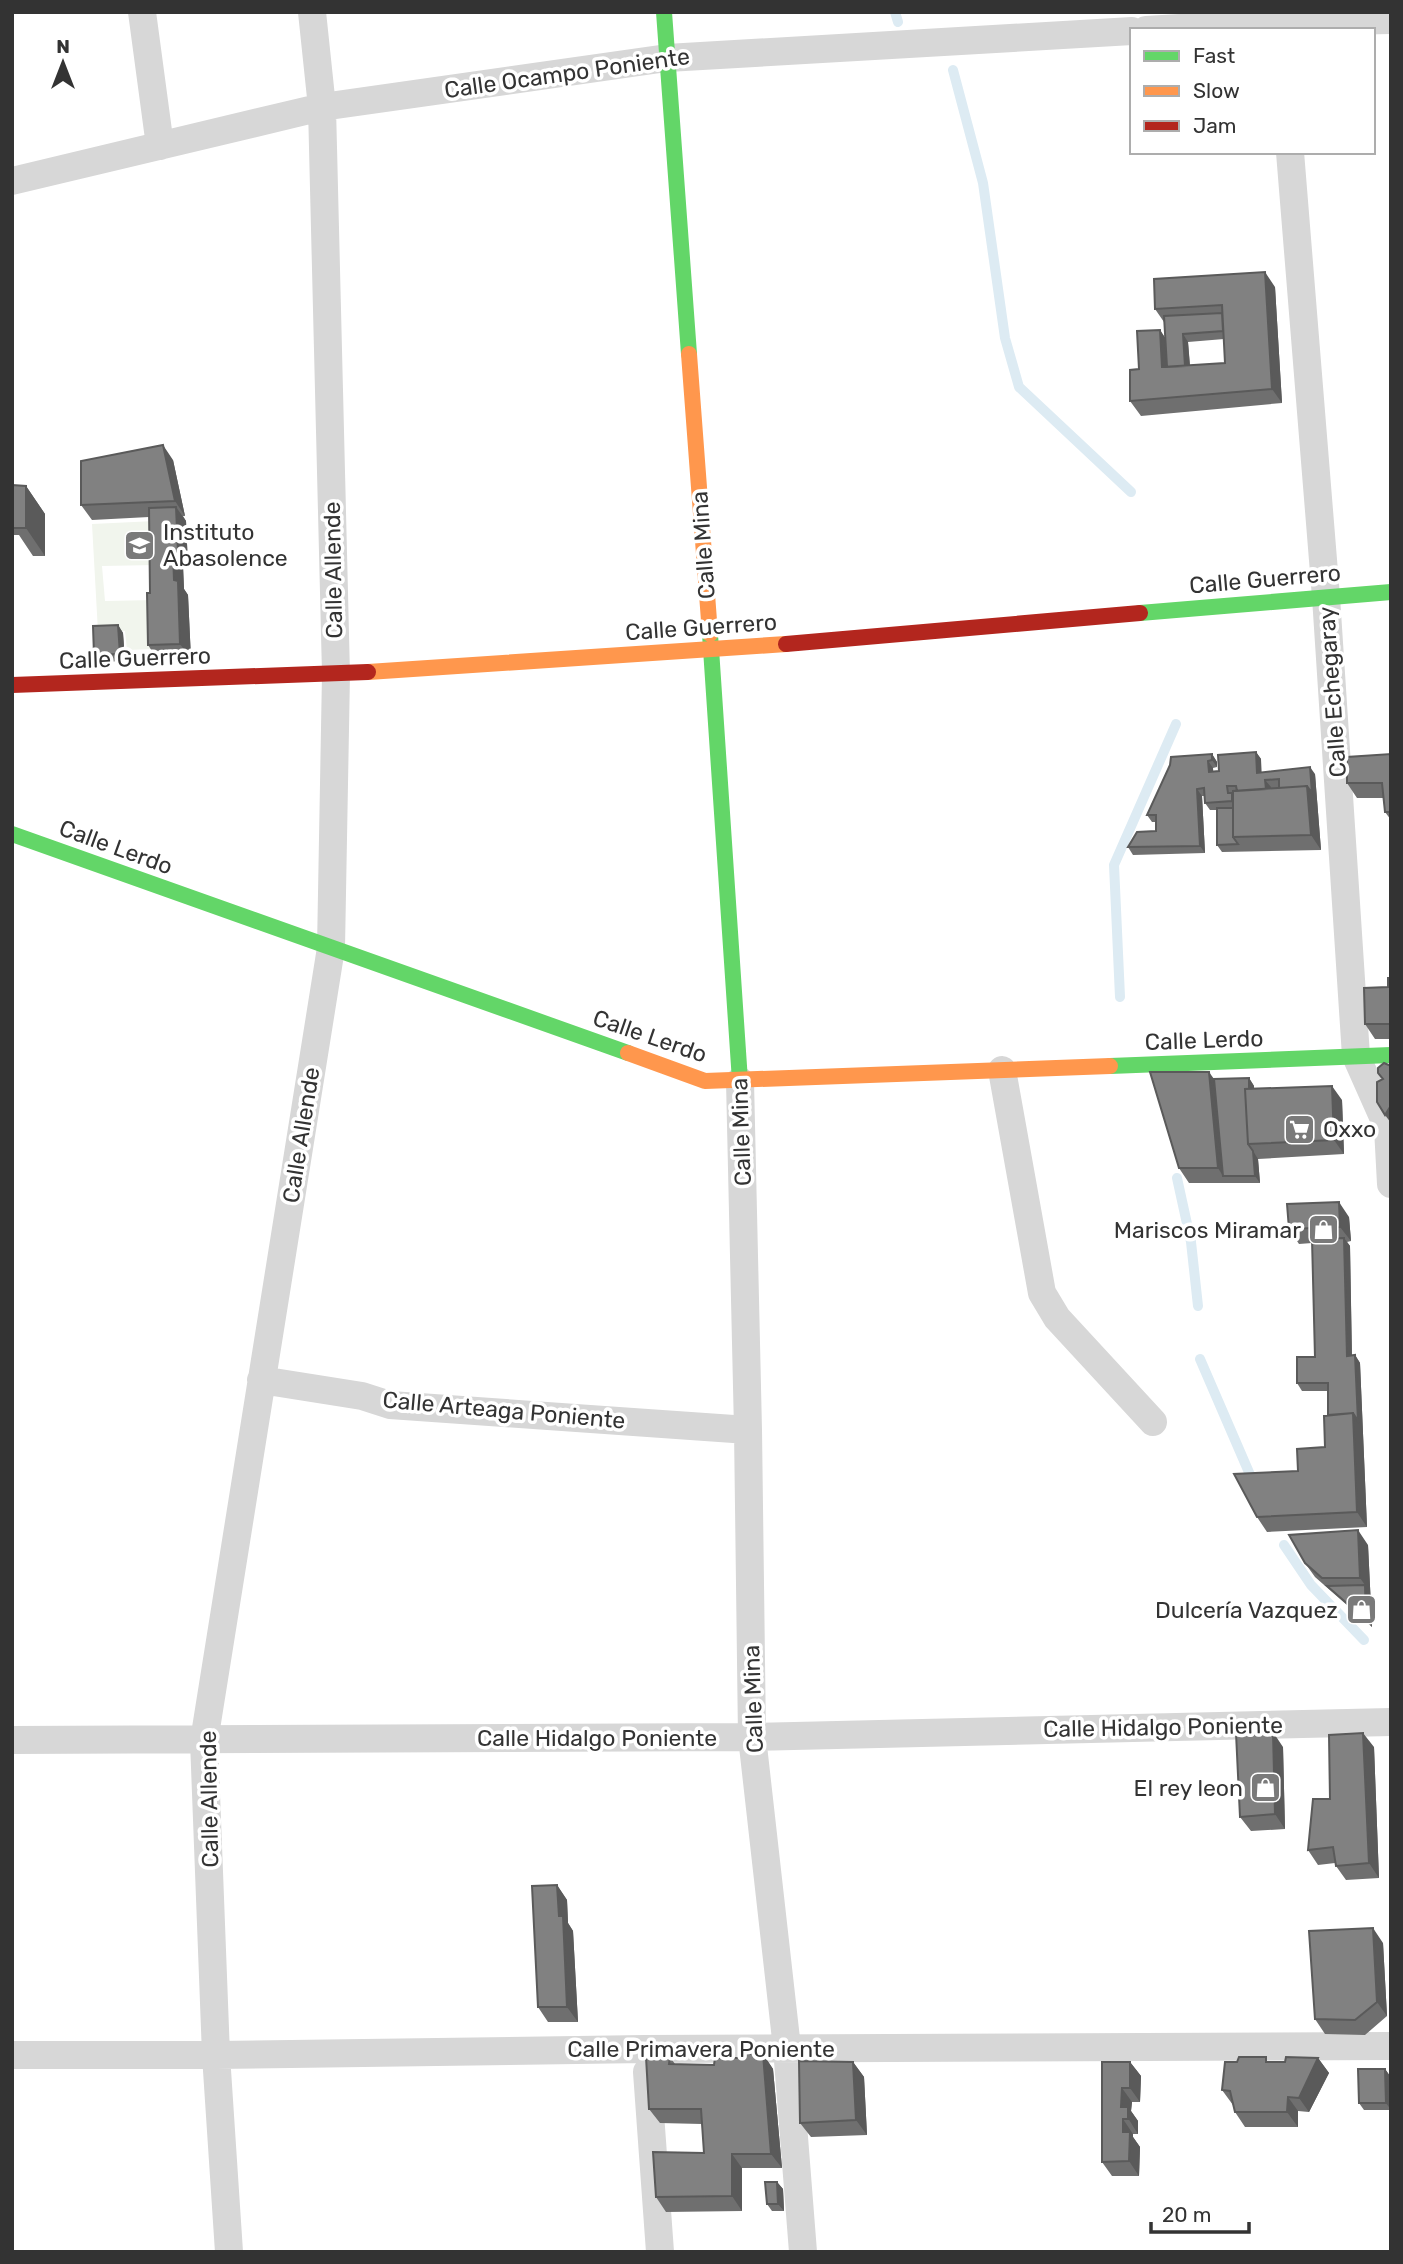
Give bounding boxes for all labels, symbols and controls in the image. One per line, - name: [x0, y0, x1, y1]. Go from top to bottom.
- north arrow: [28, 28, 98, 98]
- legend: [1130, 28, 1375, 154]
- text: N: [56, 35, 70, 58]
- street label: Calle Ocampo Poniente: [442, 42, 692, 104]
- text: Fast: [1193, 43, 1235, 68]
- text: Slow: [1193, 78, 1240, 103]
- text: Jam: [1193, 113, 1237, 138]
- street label: Calle Mina: [685, 490, 721, 600]
- street label: Calle Allende: [318, 501, 348, 639]
- place label: Instituto Abasolence: [163, 518, 288, 572]
- school or university icon: Instituto Abasolence: [123, 528, 157, 562]
- street label: Calle Guerrero: [1188, 558, 1342, 600]
- street label: Calle Echegaray: [1312, 605, 1352, 778]
- street label: Calle Guerrero: [624, 608, 778, 646]
- street label: Calle Guerrero: [59, 641, 211, 675]
- street label: Calle Lerdo: [55, 814, 177, 880]
- street label: Calle Lerdo: [589, 1003, 711, 1069]
- street label: Calle Lerdo: [1144, 1024, 1264, 1056]
- street label: Calle Allende: [276, 1065, 326, 1205]
- street label: Calle Mina: [725, 1077, 757, 1187]
- supermarket icon: Oxxo: [1283, 1112, 1317, 1146]
- place label: Oxxo: [1323, 1115, 1376, 1143]
- shop icon: Mariscos Miramar: [1307, 1213, 1341, 1247]
- place label: Mariscos Miramar: [1114, 1216, 1301, 1244]
- street label: Calle Arteaga Poniente: [381, 1385, 627, 1435]
- shop icon: Dulcería Vazquez: [1344, 1593, 1378, 1627]
- place label: Dulcería Vazquez: [1155, 1596, 1338, 1624]
- street label: Calle Mina: [737, 1644, 769, 1754]
- street label: Calle Hidalgo Poniente: [1043, 1711, 1283, 1743]
- street label: Calle Hidalgo Poniente: [477, 1724, 717, 1752]
- street label: Calle Allende: [194, 1730, 224, 1868]
- shop icon: El rey leon: [1249, 1771, 1283, 1805]
- place label: El rey leon: [1134, 1774, 1243, 1802]
- street label: Calle Primavera Poniente: [567, 2035, 835, 2063]
- scale bar: [1151, 2190, 1249, 2234]
- text: 20 m: [1162, 2202, 1211, 2227]

